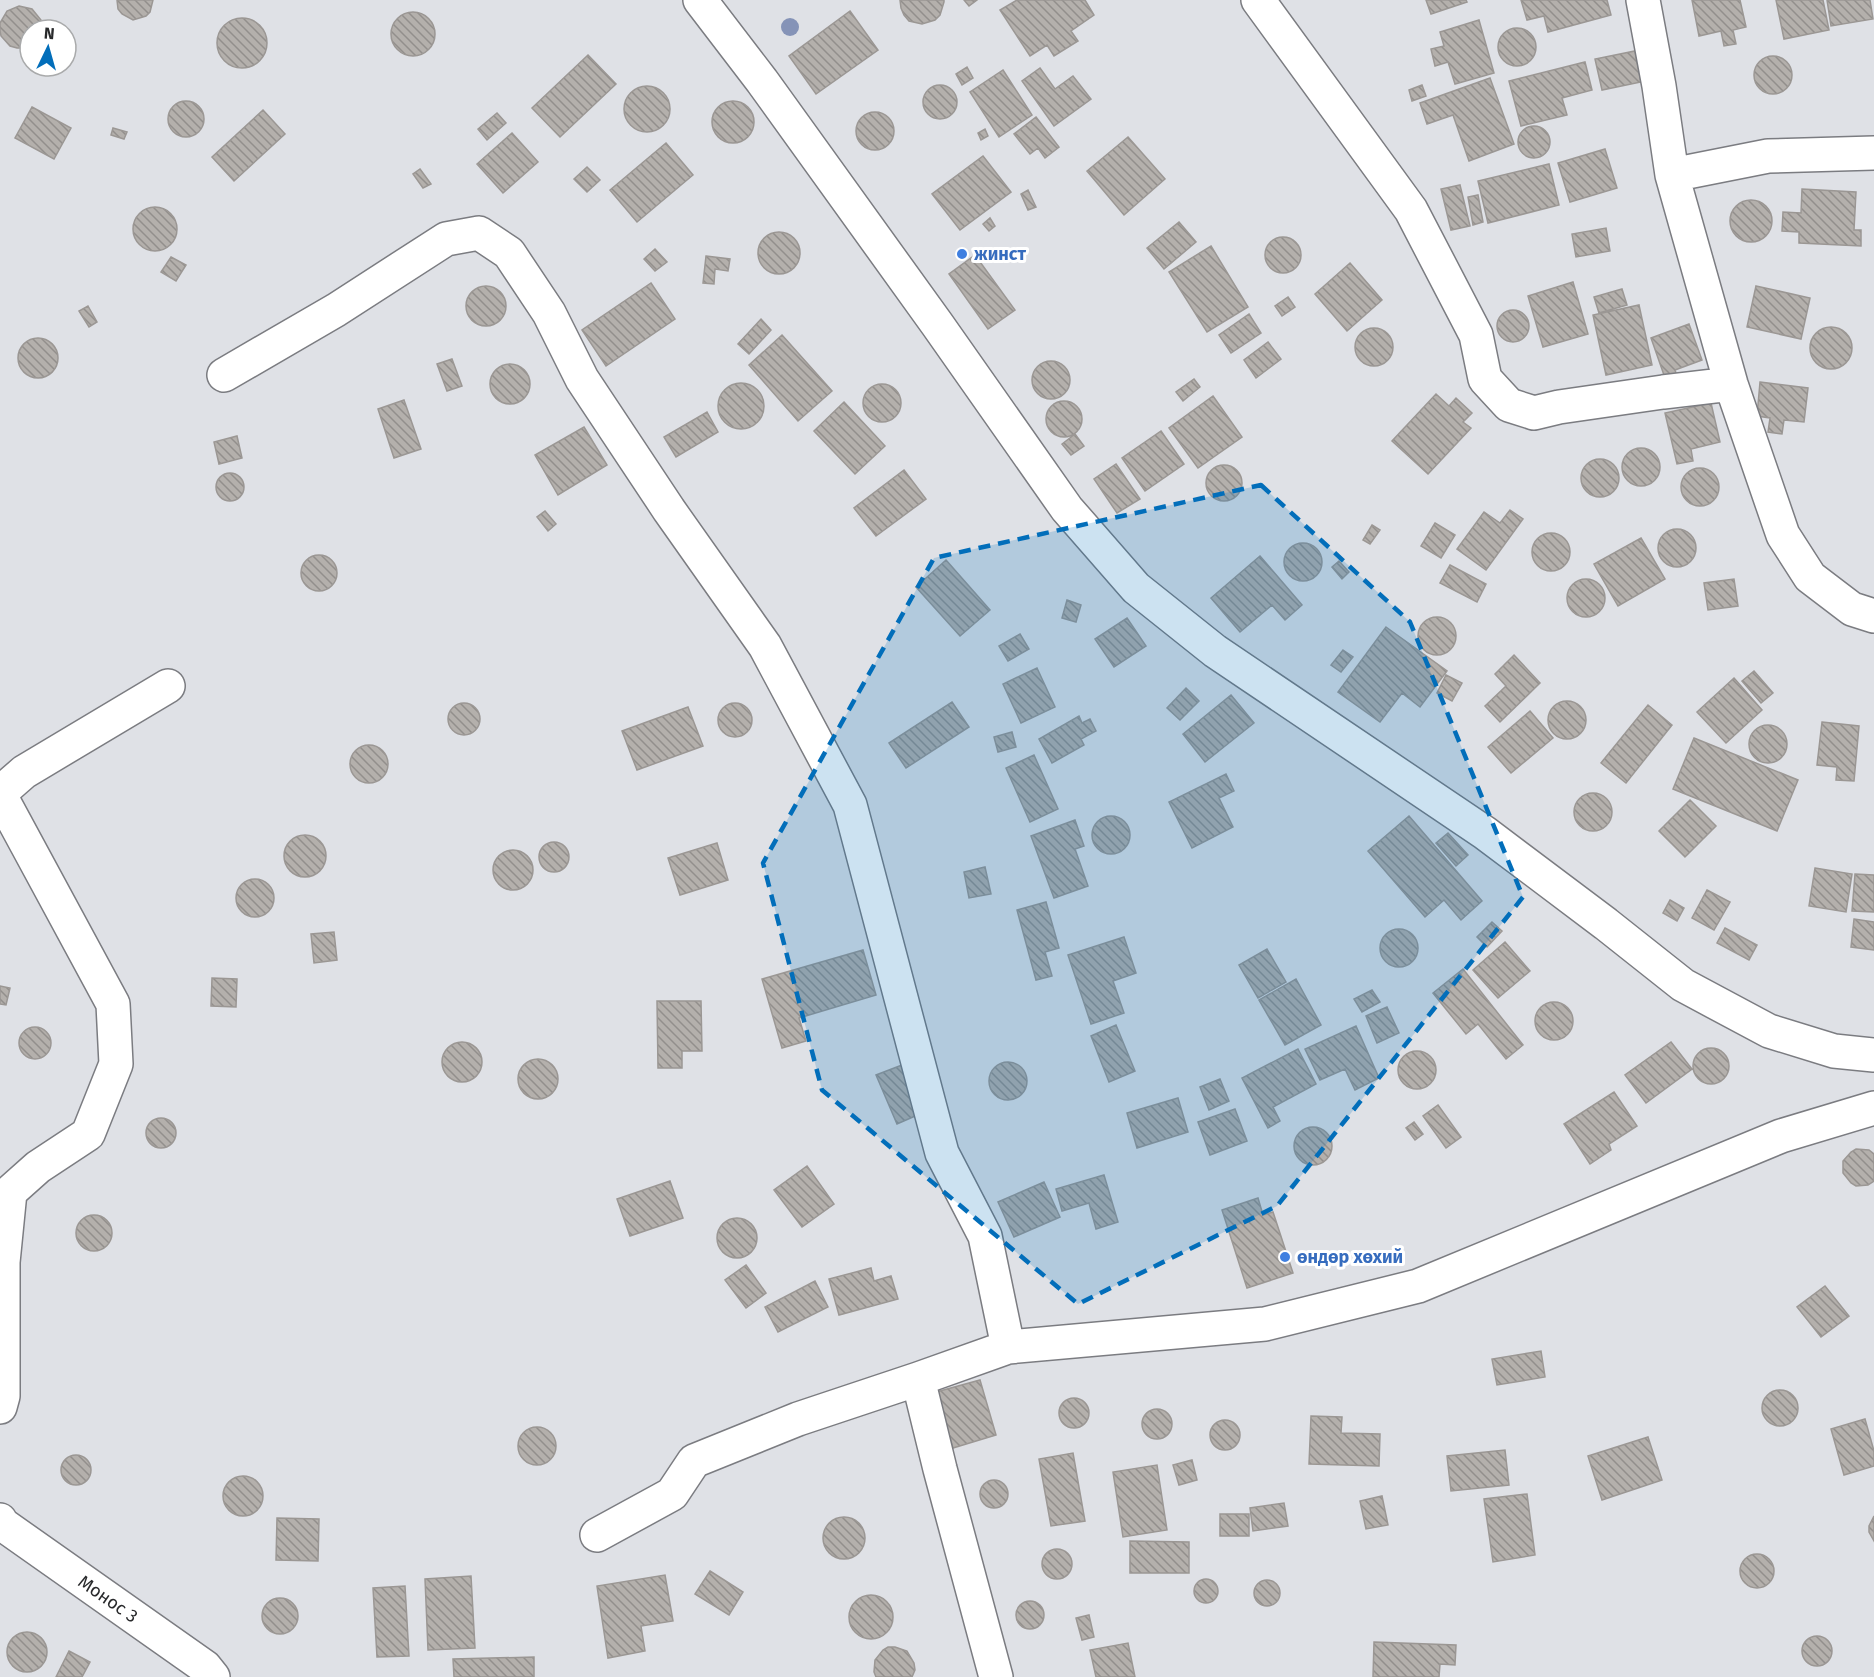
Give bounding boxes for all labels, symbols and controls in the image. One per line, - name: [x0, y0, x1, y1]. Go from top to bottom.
- north arrow: [18, 18, 78, 78]
- text: N: [43, 24, 55, 43]
- place label: жинст: [974, 243, 1026, 265]
- marker: жинст: [955, 247, 969, 261]
- place label: өндөр хөхий: [1297, 1246, 1403, 1268]
- marker: өндөр хөхий: [1278, 1250, 1292, 1264]
- street label: Монос 3: [74, 1570, 142, 1628]

